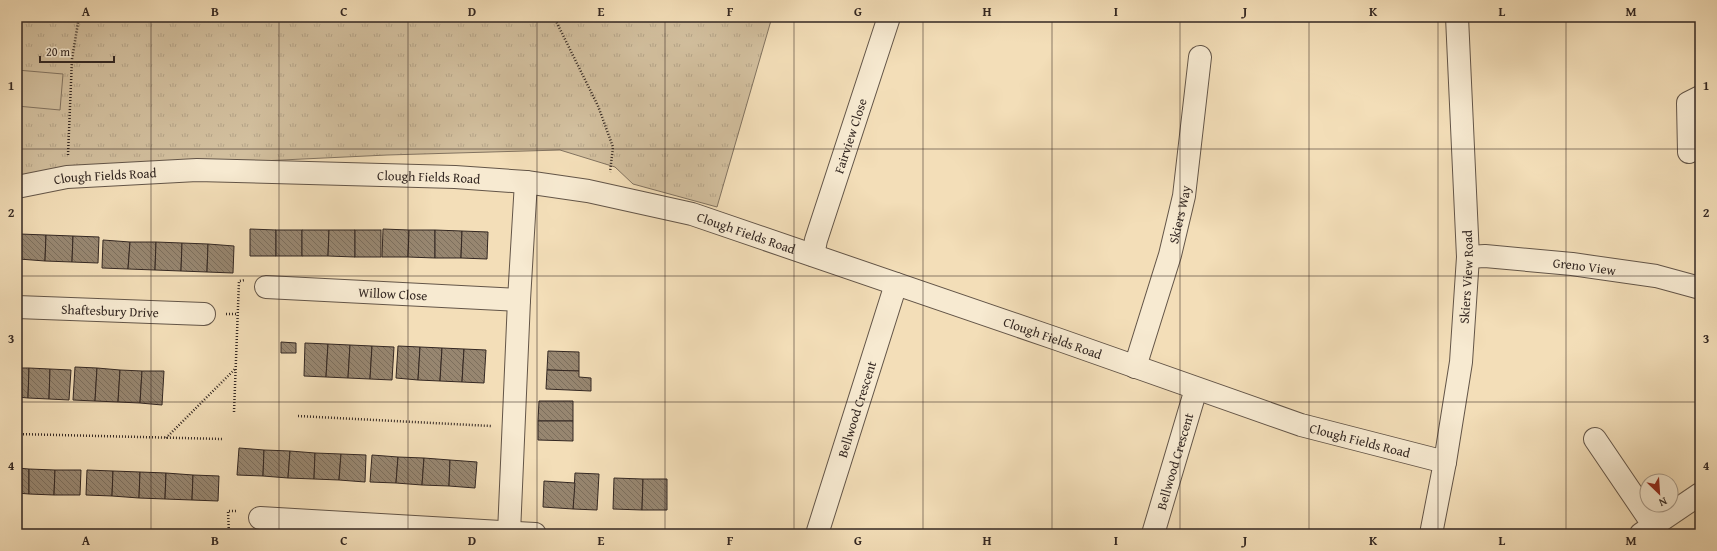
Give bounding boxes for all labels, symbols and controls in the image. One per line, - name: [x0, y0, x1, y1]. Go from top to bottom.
- text: A: [82, 2, 91, 21]
- text: B: [211, 2, 219, 21]
- text: C: [340, 2, 348, 21]
- text: D: [468, 2, 476, 21]
- text: E: [598, 2, 605, 21]
- text: F: [727, 2, 734, 21]
- text: G: [854, 2, 862, 21]
- text: H: [982, 2, 992, 21]
- text: I: [1114, 2, 1118, 21]
- text: J: [1241, 2, 1248, 21]
- text: K: [1369, 2, 1378, 21]
- text: L: [1499, 2, 1506, 21]
- text: M: [1625, 2, 1637, 21]
- scale bar: [40, 38, 114, 64]
- text: 20 m: [46, 43, 70, 60]
- text: 1: [8, 76, 14, 95]
- text: 1: [1703, 76, 1709, 95]
- street label: Fairview Close: [829, 96, 871, 176]
- street label: Clough Fields Road: [52, 163, 157, 189]
- street label: Clough Fields Road: [377, 165, 481, 188]
- street label: Skiers Way: [1164, 184, 1195, 246]
- text: 2: [8, 203, 15, 222]
- text: 2: [1703, 203, 1710, 222]
- street label: Clough Fields Road: [694, 207, 798, 258]
- street label: Skiers View Road: [1454, 230, 1477, 324]
- street label: Greno View: [1552, 253, 1618, 280]
- street label: Willow Close: [358, 282, 428, 305]
- street label: Shaftesbury Drive: [61, 299, 159, 322]
- street label: Clough Fields Road: [1001, 312, 1105, 364]
- text: 3: [8, 329, 14, 348]
- text: 3: [1703, 329, 1709, 348]
- street label: Bellwood Crescent: [832, 358, 881, 460]
- street label: Bellwood Crescent: [1151, 410, 1198, 512]
- street label: Clough Fields Road: [1308, 418, 1412, 462]
- text: 4: [8, 456, 15, 475]
- text: 4: [1703, 456, 1710, 475]
- north arrow: [1639, 473, 1679, 513]
- text: N: [1656, 493, 1670, 511]
- text: A: [82, 531, 91, 550]
- text: B: [211, 531, 219, 550]
- text: C: [340, 531, 348, 550]
- text: D: [468, 531, 476, 550]
- text: E: [598, 531, 605, 550]
- text: F: [727, 531, 734, 550]
- text: G: [854, 531, 862, 550]
- text: H: [982, 531, 992, 550]
- text: I: [1114, 531, 1118, 550]
- text: J: [1241, 531, 1248, 550]
- text: K: [1369, 531, 1378, 550]
- text: L: [1499, 531, 1506, 550]
- text: M: [1625, 531, 1637, 550]

